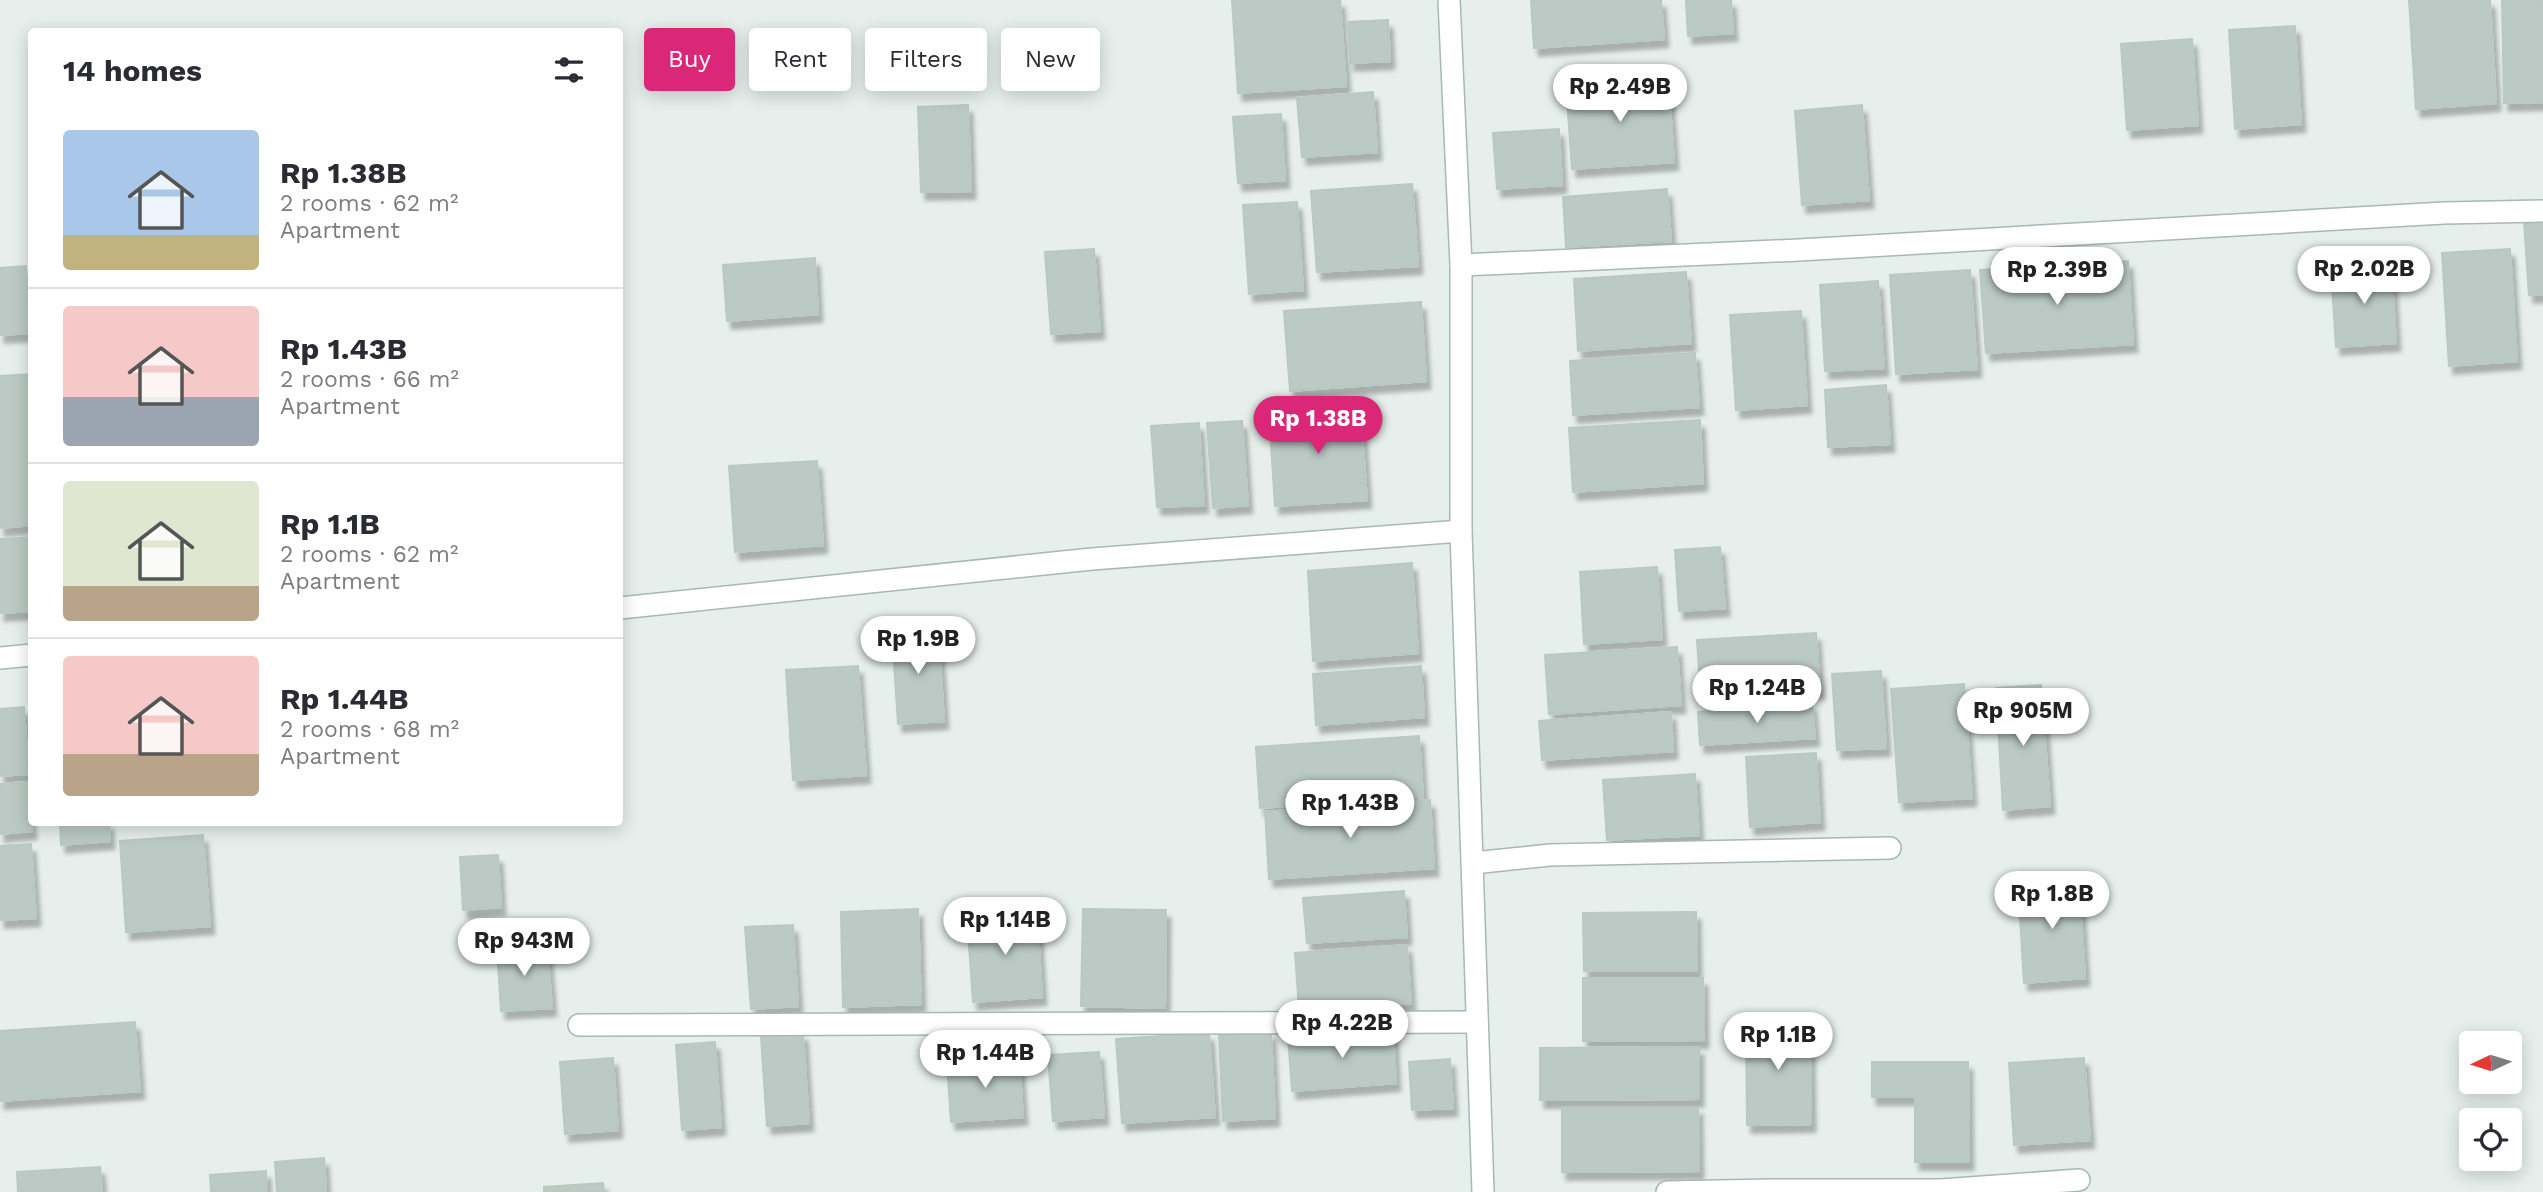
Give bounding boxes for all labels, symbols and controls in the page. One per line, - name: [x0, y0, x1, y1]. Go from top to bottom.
- chip: Buy: [644, 28, 735, 91]
- chip: Rent: [749, 28, 851, 91]
- chip: Filters: [865, 28, 987, 91]
- chip: New: [1001, 28, 1100, 91]
- icon: filters: [550, 51, 588, 89]
- text: 14 homes: [63, 53, 202, 88]
- pin: Rp 2.49B: [1548, 64, 1692, 124]
- text: Rp 2.49B: [1569, 73, 1671, 100]
- text: Rp 1.38B: [280, 155, 407, 190]
- icon: home: [119, 158, 203, 242]
- text: 2 rooms · 62 m²: [280, 190, 458, 217]
- text: Apartment: [280, 217, 400, 244]
- pin: Rp 2.02B: [2292, 246, 2436, 306]
- pin: Rp 2.39B: [1985, 247, 2129, 307]
- text: Rp 2.02B: [2313, 255, 2415, 282]
- text: Rp 2.39B: [2007, 256, 2107, 283]
- text: Rp 1.43B: [280, 331, 407, 366]
- icon: home: [119, 334, 203, 418]
- text: 2 rooms · 66 m²: [280, 366, 459, 393]
- text: Apartment: [280, 393, 400, 420]
- pin: Rp 1.38B: [1246, 396, 1390, 456]
- text: Rp 1.38B: [1270, 405, 1367, 432]
- text: Rp 1.1B: [280, 506, 380, 541]
- icon: home: [119, 509, 203, 593]
- text: 2 rooms · 62 m²: [280, 541, 458, 568]
- text: Apartment: [280, 568, 400, 595]
- pin: Rp 1.9B: [853, 616, 983, 676]
- text: Rp 1.9B: [876, 625, 960, 652]
- pin: Rp 1.24B: [1685, 666, 1829, 725]
- text: Rp 1.24B: [1708, 674, 1806, 701]
- text: Rp 1.44B: [280, 681, 409, 716]
- icon: home: [119, 684, 203, 768]
- pin: Rp 905M: [1958, 688, 2088, 748]
- text: Rp 905M: [1973, 697, 2073, 724]
- text: 2 rooms · 68 m²: [280, 716, 459, 743]
- text: Apartment: [280, 743, 400, 770]
- pin: Rp 1.43B: [1278, 780, 1422, 840]
- text: Rp 1.43B: [1301, 789, 1399, 816]
- pin: Rp 1.8B: [1987, 872, 2117, 931]
- text: Rp 1.8B: [2010, 880, 2094, 907]
- pin: Rp 1.14B: [933, 898, 1077, 957]
- text: Rp 1.14B: [959, 906, 1051, 933]
- pin: Rp 943M: [459, 918, 589, 978]
- text: Rp 943M: [474, 927, 574, 954]
- pin: Rp 4.22B: [1270, 1000, 1414, 1060]
- text: Rp 4.22B: [1291, 1009, 1393, 1036]
- pin: Rp 1.1B: [1713, 1012, 1843, 1072]
- text: Rp 1.1B: [1740, 1021, 1816, 1048]
- pin: Rp 1.44B: [913, 1030, 1057, 1090]
- north arrow: [2459, 1031, 2522, 1094]
- map controls: [2459, 1031, 2522, 1171]
- text: Rp 1.44B: [936, 1039, 1034, 1066]
- button: locate: [2459, 1108, 2522, 1171]

